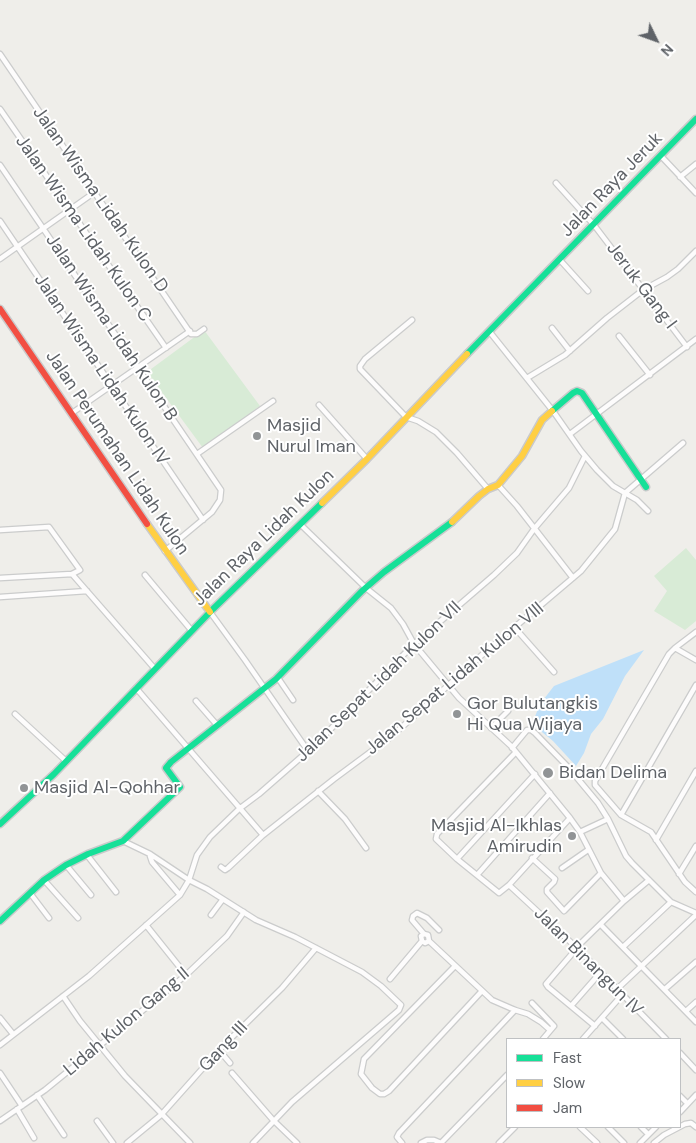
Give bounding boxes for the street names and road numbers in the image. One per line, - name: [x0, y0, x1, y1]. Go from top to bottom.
- street label: Jalan Wisma Lidah Kulon D: [28, 103, 172, 297]
- street label: Jalan Raya Jeruk: [557, 128, 667, 242]
- street label: Jalan Wisma Lidah Kulon C: [10, 132, 156, 326]
- street label: Jalan Wisma Lidah Kulon B: [40, 231, 182, 425]
- street label: Jeruk Gang I: [601, 238, 681, 334]
- street label: Jalan Wisma Lidah Kulon IV: [29, 270, 173, 470]
- street label: Jalan Perumahan Lidah Kulon: [41, 347, 193, 559]
- street label: Jalan Raya Lidah Kulon: [189, 465, 339, 611]
- street label: Jalan Sepat Lidah Kulon VII: [292, 597, 466, 767]
- street label: Jalan Sepat Lidah Kulon VIII: [361, 598, 549, 760]
- street label: Jalan Binangun IV: [529, 903, 647, 1021]
- street label: Lidah Kulon Gang II: [60, 963, 194, 1081]
- street label: Gang III: [195, 1017, 253, 1077]

